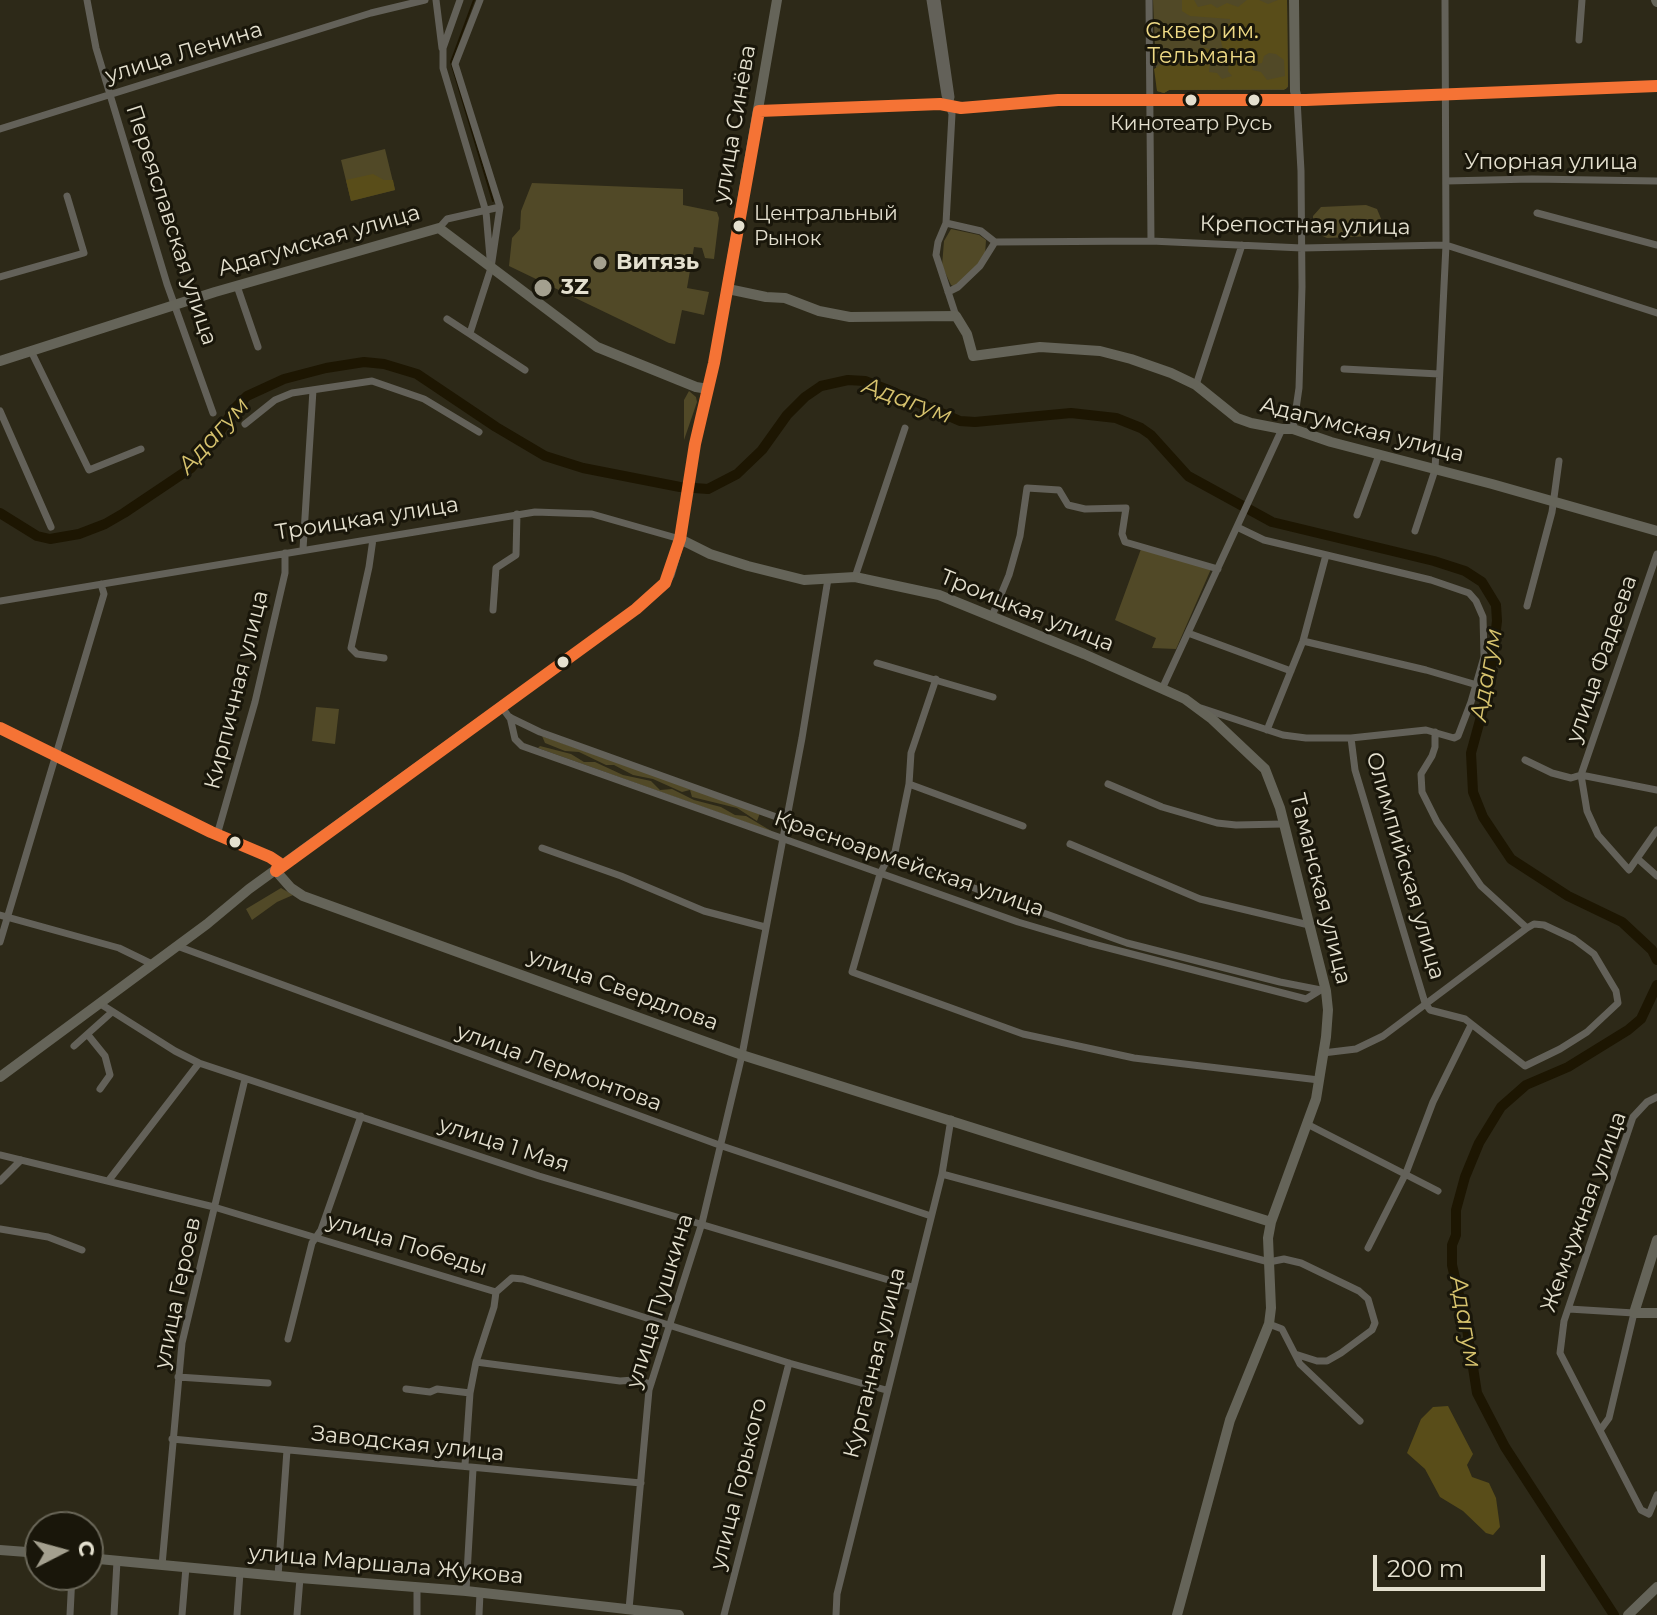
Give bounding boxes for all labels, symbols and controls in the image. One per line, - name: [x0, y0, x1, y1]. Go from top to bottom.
- street label: улица Ленина: [102, 17, 266, 89]
- park label: Сквер им. Тельмана: [1145, 19, 1259, 70]
- street label: улица Синёва: [708, 43, 762, 205]
- marker: Кинотеатр Русь: [1183, 92, 1199, 108]
- unlabelled marker: [1246, 92, 1262, 108]
- street label: Переяславская улица: [120, 102, 222, 348]
- place label: Кинотеатр Русь: [1110, 112, 1272, 136]
- street label: Упорная улица: [1464, 150, 1638, 176]
- street label: Адагумская улица: [215, 199, 423, 283]
- place label: Центральный Рынок: [754, 202, 898, 249]
- street label: Крепостная улица: [1199, 211, 1411, 241]
- marker: Центральный Рынок: [731, 218, 747, 234]
- place label: Витязь: [616, 250, 699, 276]
- marker: Витязь: [591, 254, 609, 272]
- place label: 3Z: [561, 275, 589, 301]
- marker: 3Z: [532, 277, 554, 299]
- water label: Адагум: [858, 371, 956, 431]
- water label: Адагум: [172, 392, 256, 480]
- street label: Адагумская улица: [1257, 392, 1467, 468]
- street label: Троицкая улица: [274, 491, 460, 547]
- street label: Троицкая улица: [936, 564, 1118, 658]
- street label: улица Фадеева: [1561, 572, 1643, 746]
- street label: Кирпичная улица: [200, 588, 274, 792]
- water label: Адагум: [1465, 626, 1509, 724]
- unlabelled marker: [555, 654, 571, 670]
- street label: Олимпийская улица: [1360, 749, 1450, 983]
- street label: Таманская улица: [1284, 791, 1356, 987]
- street label: Красноармейская улица: [771, 805, 1047, 923]
- unlabelled marker: [227, 834, 243, 850]
- street label: улица Свердлова: [524, 943, 722, 1037]
- street label: улица Лермонтова: [453, 1019, 665, 1117]
- street label: Жемчужная улица: [1535, 1108, 1633, 1316]
- street label: улица 1 Мая: [435, 1112, 573, 1178]
- street label: улица Победы: [324, 1208, 490, 1282]
- street label: улица Пушкина: [621, 1211, 699, 1391]
- street label: улица Героев: [149, 1215, 207, 1371]
- street label: Курганная улица: [839, 1265, 911, 1461]
- water label: Адагум: [1443, 1273, 1487, 1371]
- street label: улица Горького: [705, 1395, 773, 1573]
- street label: Заводская улица: [310, 1421, 506, 1467]
- north arrow: [24, 1511, 104, 1591]
- text: С: [72, 1539, 101, 1558]
- scale bar: [1377, 1539, 1549, 1589]
- street label: улица Маршала Жукова: [247, 1540, 525, 1590]
- text: 200 m: [1387, 1554, 1464, 1583]

